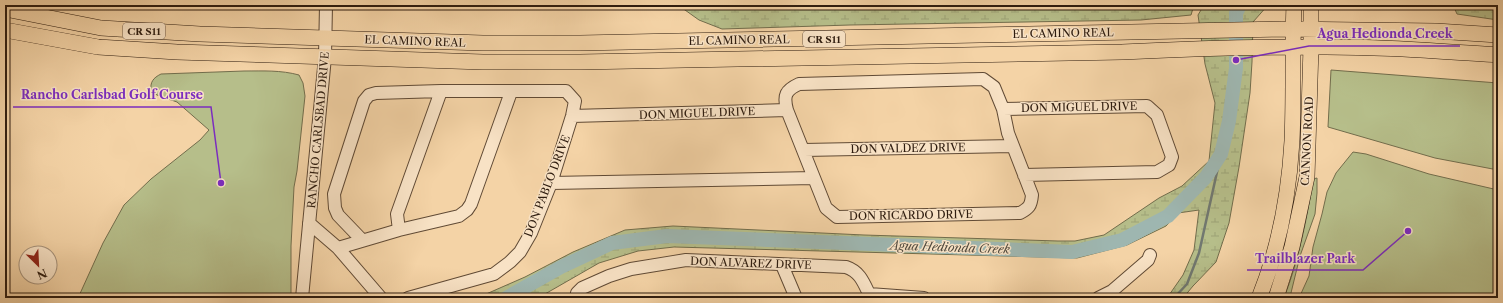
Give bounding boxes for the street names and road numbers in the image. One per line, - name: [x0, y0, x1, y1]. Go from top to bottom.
- road number: CR S11: [123, 23, 165, 39]
- street label: EL CAMINO REAL: [1012, 25, 1115, 41]
- road number: CR S11: [803, 31, 845, 47]
- street label: EL CAMINO REAL: [364, 32, 467, 50]
- street label: EL CAMINO REAL: [688, 32, 791, 48]
- street label: RANCHO CARLSBAD DRIVE: [304, 51, 332, 209]
- street label: CANNON ROAD: [1298, 96, 1316, 186]
- street label: DON MIGUEL DRIVE: [1021, 99, 1138, 115]
- street label: DON MIGUEL DRIVE: [639, 104, 756, 122]
- street label: DON PABLO DRIVE: [521, 133, 573, 239]
- street label: DON VALDEZ DRIVE: [850, 140, 966, 156]
- street label: DON RICARDO DRIVE: [849, 207, 974, 223]
- street label: DON ALVAREZ DRIVE: [690, 254, 812, 272]

